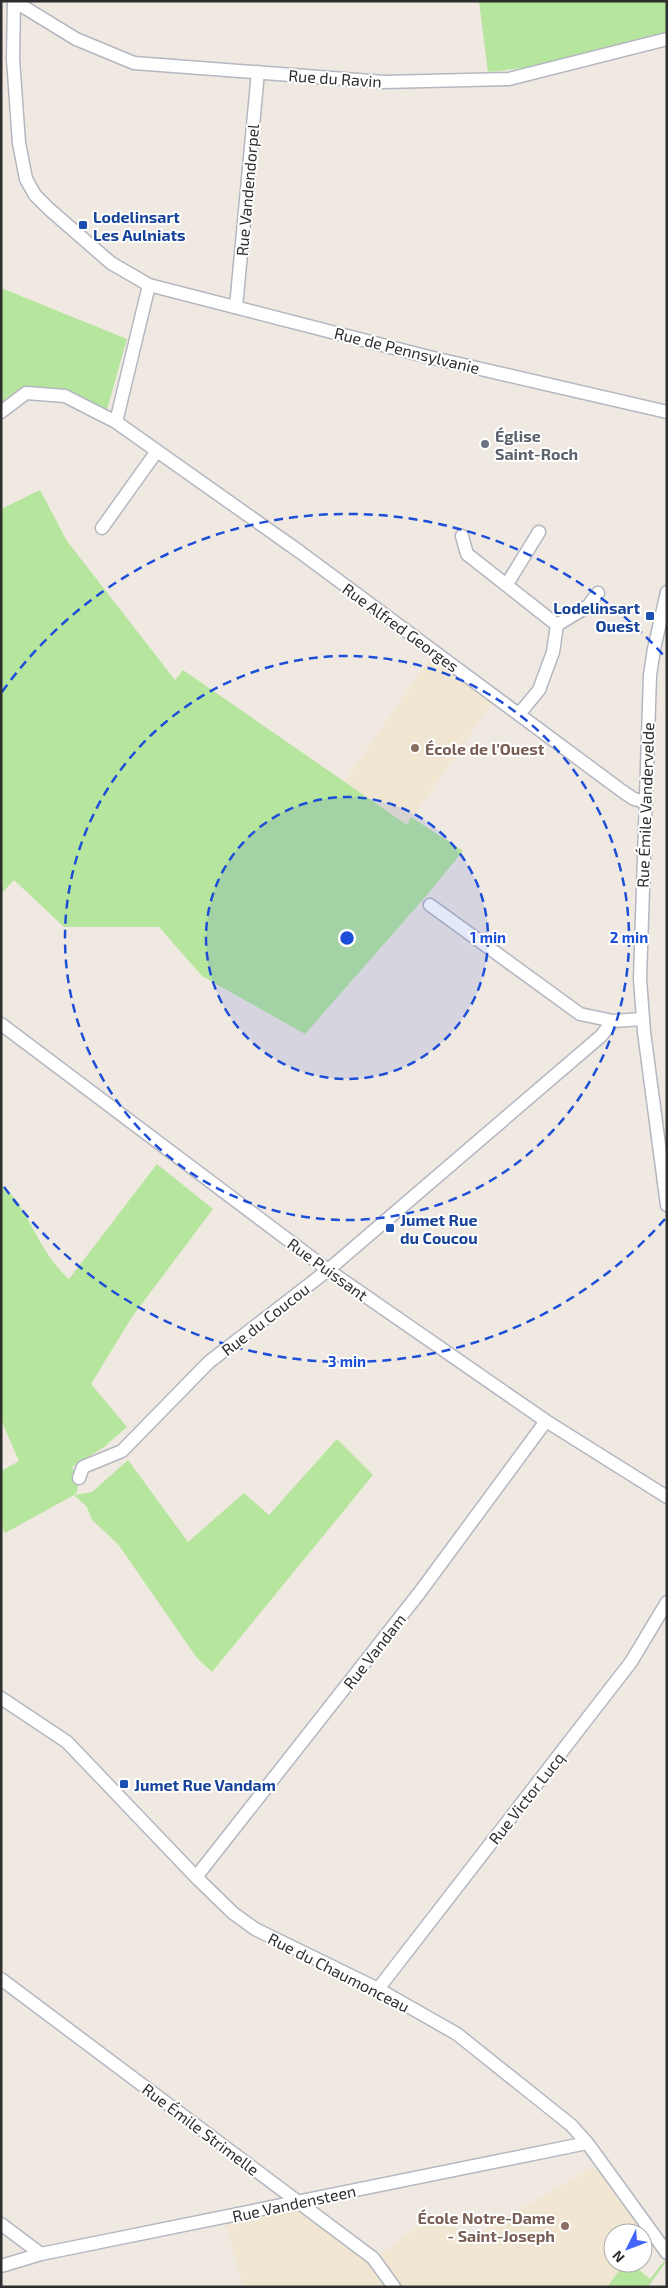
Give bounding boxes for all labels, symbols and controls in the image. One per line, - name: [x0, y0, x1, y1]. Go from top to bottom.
- street label: Rue du Ravin: [288, 65, 382, 91]
- street label: Rue Vandendorpel: [232, 123, 262, 257]
- place label: Lodelinsart Les Aulniats: [93, 207, 186, 244]
- marker: Lodelinsart Les Aulniats: [77, 219, 89, 231]
- street label: Rue de Pennsylvanie: [332, 323, 482, 377]
- place label: Église Saint-Roch: [495, 426, 578, 463]
- marker: Église Saint-Roch: [479, 438, 491, 450]
- street label: Rue Alfred Georges: [339, 579, 463, 675]
- place label: Lodelinsart Ouest: [553, 598, 640, 635]
- marker: Lodelinsart Ouest: [644, 610, 656, 622]
- street label: Rue Émile Vandervelde: [633, 722, 657, 888]
- place label: École de l'Ouest: [425, 739, 545, 758]
- marker: École de l'Ouest: [409, 742, 421, 754]
- text: 1 min: [470, 928, 506, 946]
- text: 2 min: [610, 928, 648, 946]
- centre of rings: [338, 929, 356, 947]
- place label: Jumet Rue du Coucou: [400, 1210, 478, 1247]
- marker: Jumet Rue du Coucou: [384, 1222, 396, 1234]
- street label: Rue Puissant: [284, 1234, 372, 1304]
- street label: Rue du Coucou: [217, 1279, 313, 1359]
- text: 3 min: [328, 1352, 366, 1370]
- street label: Rue Vandam: [339, 1610, 409, 1692]
- street label: Rue Victor Lucq: [484, 1748, 568, 1848]
- place label: Jumet Rue Vandam: [134, 1775, 276, 1794]
- marker: Jumet Rue Vandam: [118, 1778, 130, 1790]
- street label: Rue du Chaumonceau: [265, 1928, 413, 2016]
- street label: Rue Émile Strimelle: [139, 2079, 263, 2179]
- street label: Rue Vandensteen: [230, 2181, 358, 2225]
- place label: École Notre-Dame - Saint-Joseph: [418, 2208, 555, 2245]
- marker: École Notre-Dame - Saint-Joseph: [559, 2220, 571, 2232]
- north arrow: [603, 2223, 653, 2273]
- text: N: [608, 2248, 628, 2266]

